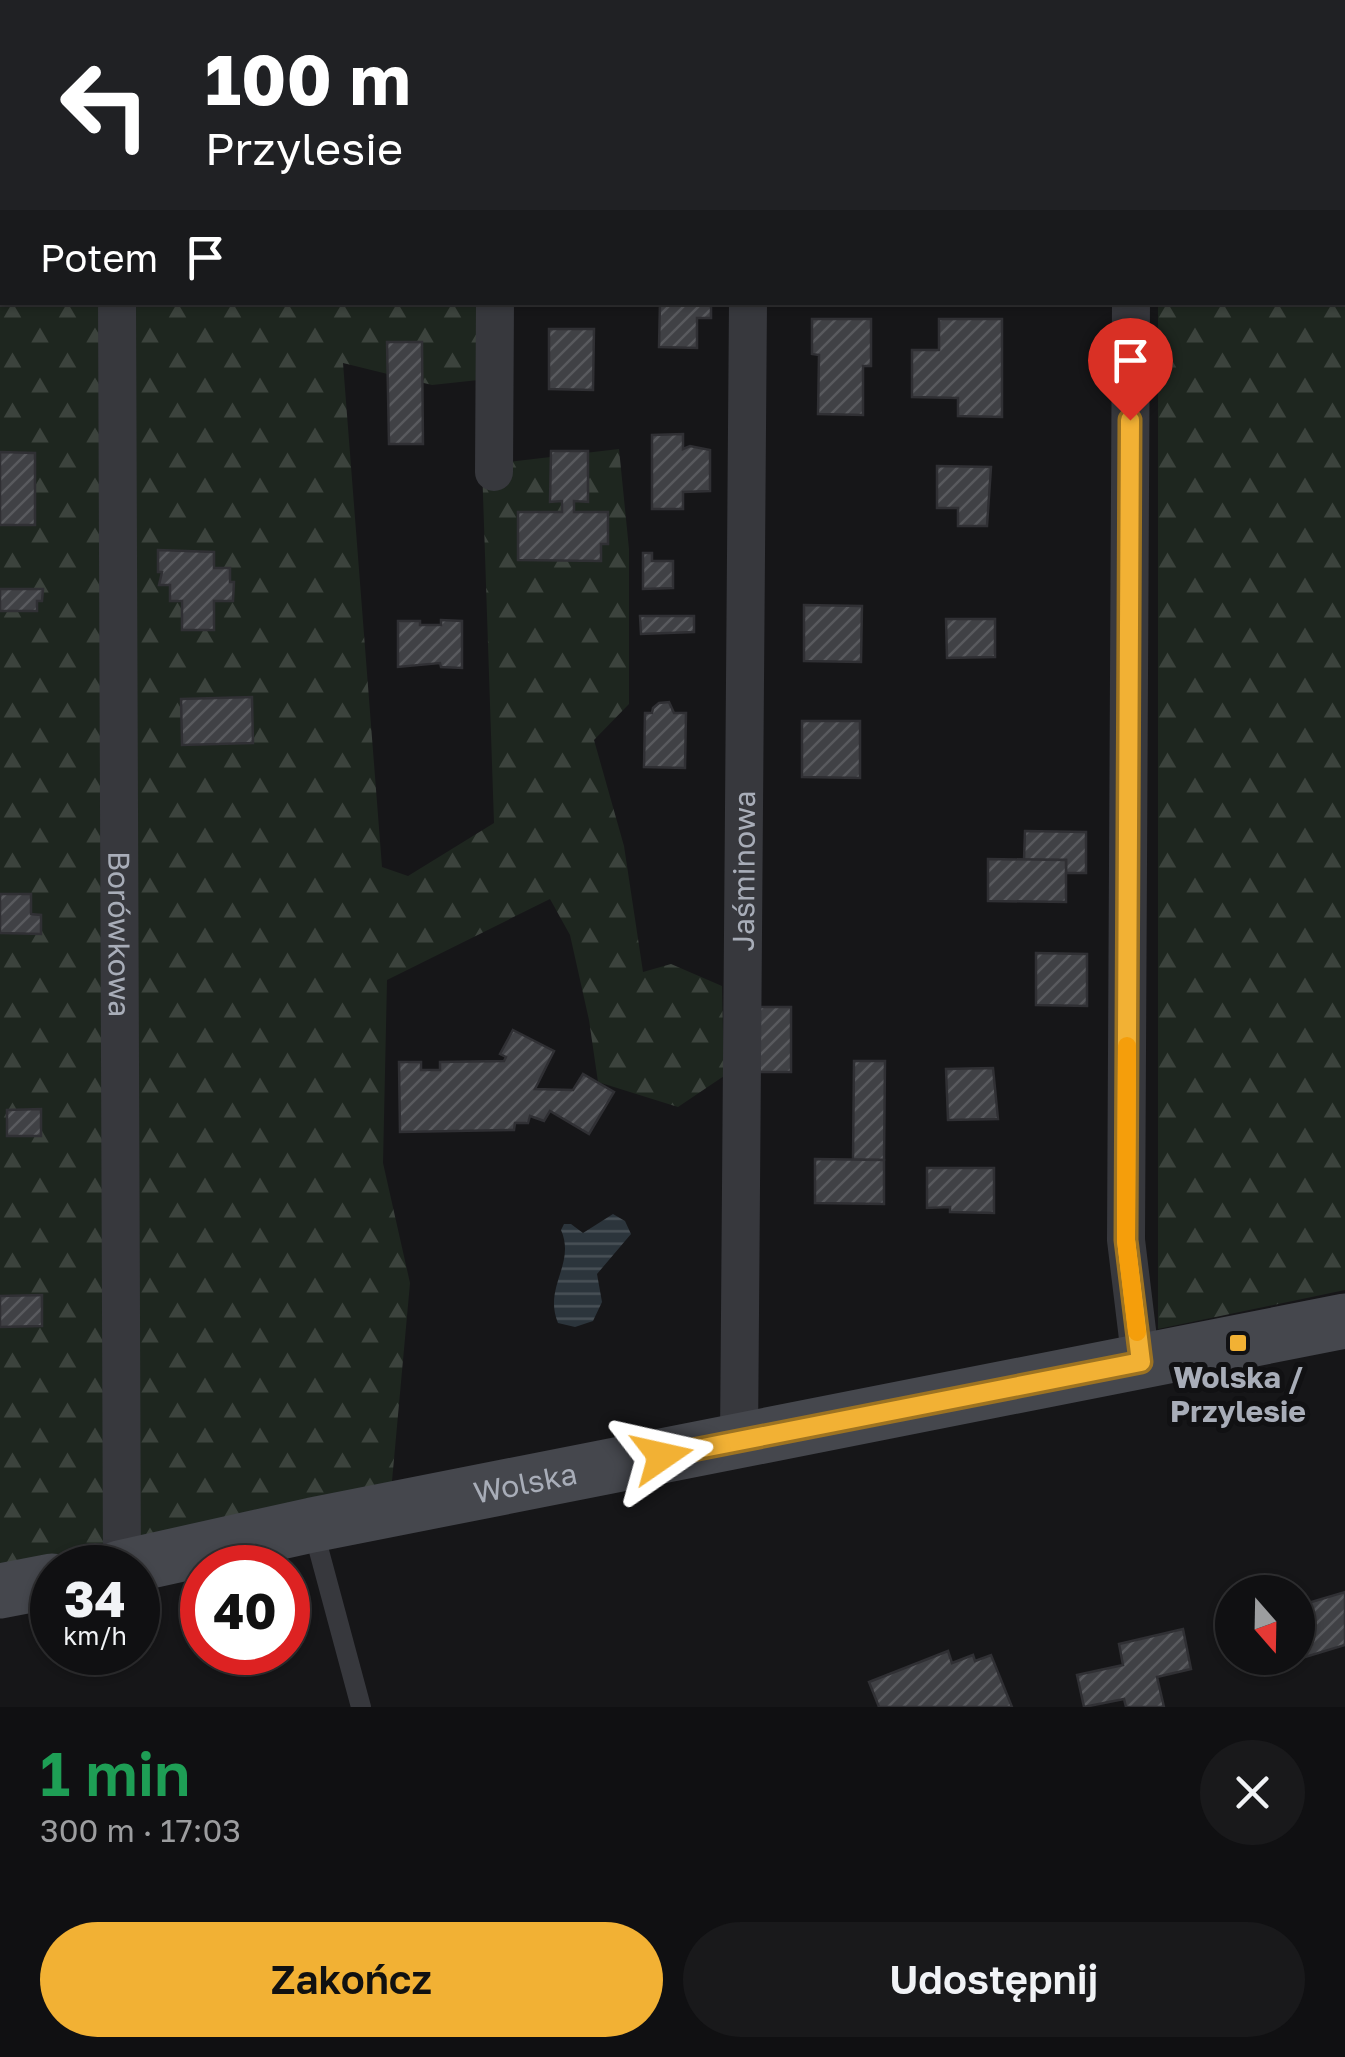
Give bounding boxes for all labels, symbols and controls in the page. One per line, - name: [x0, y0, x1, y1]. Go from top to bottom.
- text: 100 m: [205, 36, 411, 120]
- icon: left: [40, 40, 170, 170]
- text: Przylesie: [205, 121, 403, 175]
- icon: arrive: [178, 230, 233, 285]
- text: Potem: [40, 235, 158, 280]
- pin: [1088, 318, 1173, 421]
- icon: arrive: [1103, 333, 1158, 388]
- street label: Jaśminowa: [725, 790, 762, 952]
- street label: Borówkowa: [101, 851, 138, 1017]
- marker: Wolska / Przylesie: [1227, 1332, 1249, 1354]
- place label: Wolska / Przylesie: [1170, 1359, 1306, 1429]
- position arrow: [610, 1404, 714, 1508]
- street label: Wolska: [470, 1455, 580, 1511]
- speed limit sign: 40: [180, 1545, 310, 1675]
- text: 34: [64, 1568, 126, 1628]
- north arrow: [1215, 1575, 1315, 1675]
- map controls: [1215, 1575, 1315, 1675]
- text: km/h: [63, 1620, 127, 1651]
- text: 1 min: [40, 1737, 190, 1809]
- button: close: [1200, 1740, 1305, 1845]
- text: 300 m · 17:03: [40, 1811, 241, 1849]
- button: Zakończ: [40, 1922, 663, 2037]
- button: Udostępnij: [683, 1922, 1305, 2037]

